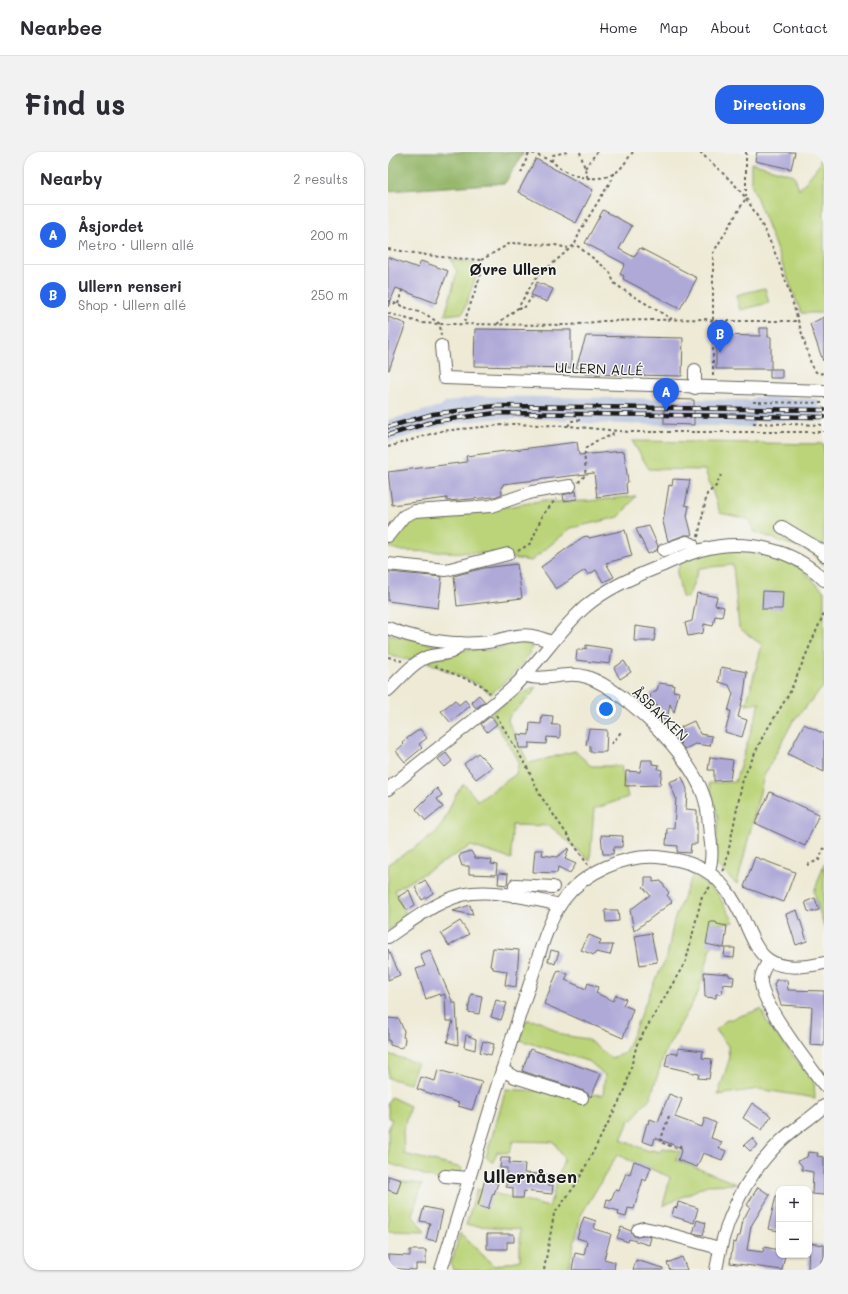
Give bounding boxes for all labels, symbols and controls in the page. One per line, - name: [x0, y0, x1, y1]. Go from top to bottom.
- text: Nearbee: [20, 15, 102, 40]
- text: Home: [599, 18, 637, 37]
- text: Map: [659, 18, 688, 37]
- text: About: [710, 18, 751, 37]
- text: Contact: [773, 18, 828, 37]
- button: Directions: [715, 85, 824, 124]
- text: Find us: [24, 86, 125, 122]
- text: Nearby: [40, 167, 102, 189]
- text: 2 results: [293, 170, 348, 187]
- text: Åsjordet: [78, 216, 144, 236]
- text: A: [48, 226, 58, 243]
- text: 200 m: [310, 226, 348, 243]
- text: Metro · Ullern allé: [78, 236, 194, 253]
- district label: Øvre Ullern: [470, 259, 556, 279]
- text: Ullern renseri: [78, 276, 182, 296]
- text: B: [49, 286, 57, 303]
- text: 250 m: [311, 286, 348, 303]
- text: Shop · Ullern allé: [78, 296, 186, 313]
- pin: B: [707, 320, 733, 353]
- street label: ULLERN ALLÉ: [555, 357, 643, 380]
- pin: A: [653, 378, 679, 411]
- street label: ÅSBAKKEN: [628, 682, 692, 745]
- your location: [596, 699, 616, 719]
- district label: Ullernåsen: [483, 1164, 577, 1188]
- map controls: [776, 1186, 812, 1258]
- button: +: [776, 1186, 812, 1222]
- button: −: [776, 1222, 812, 1258]

